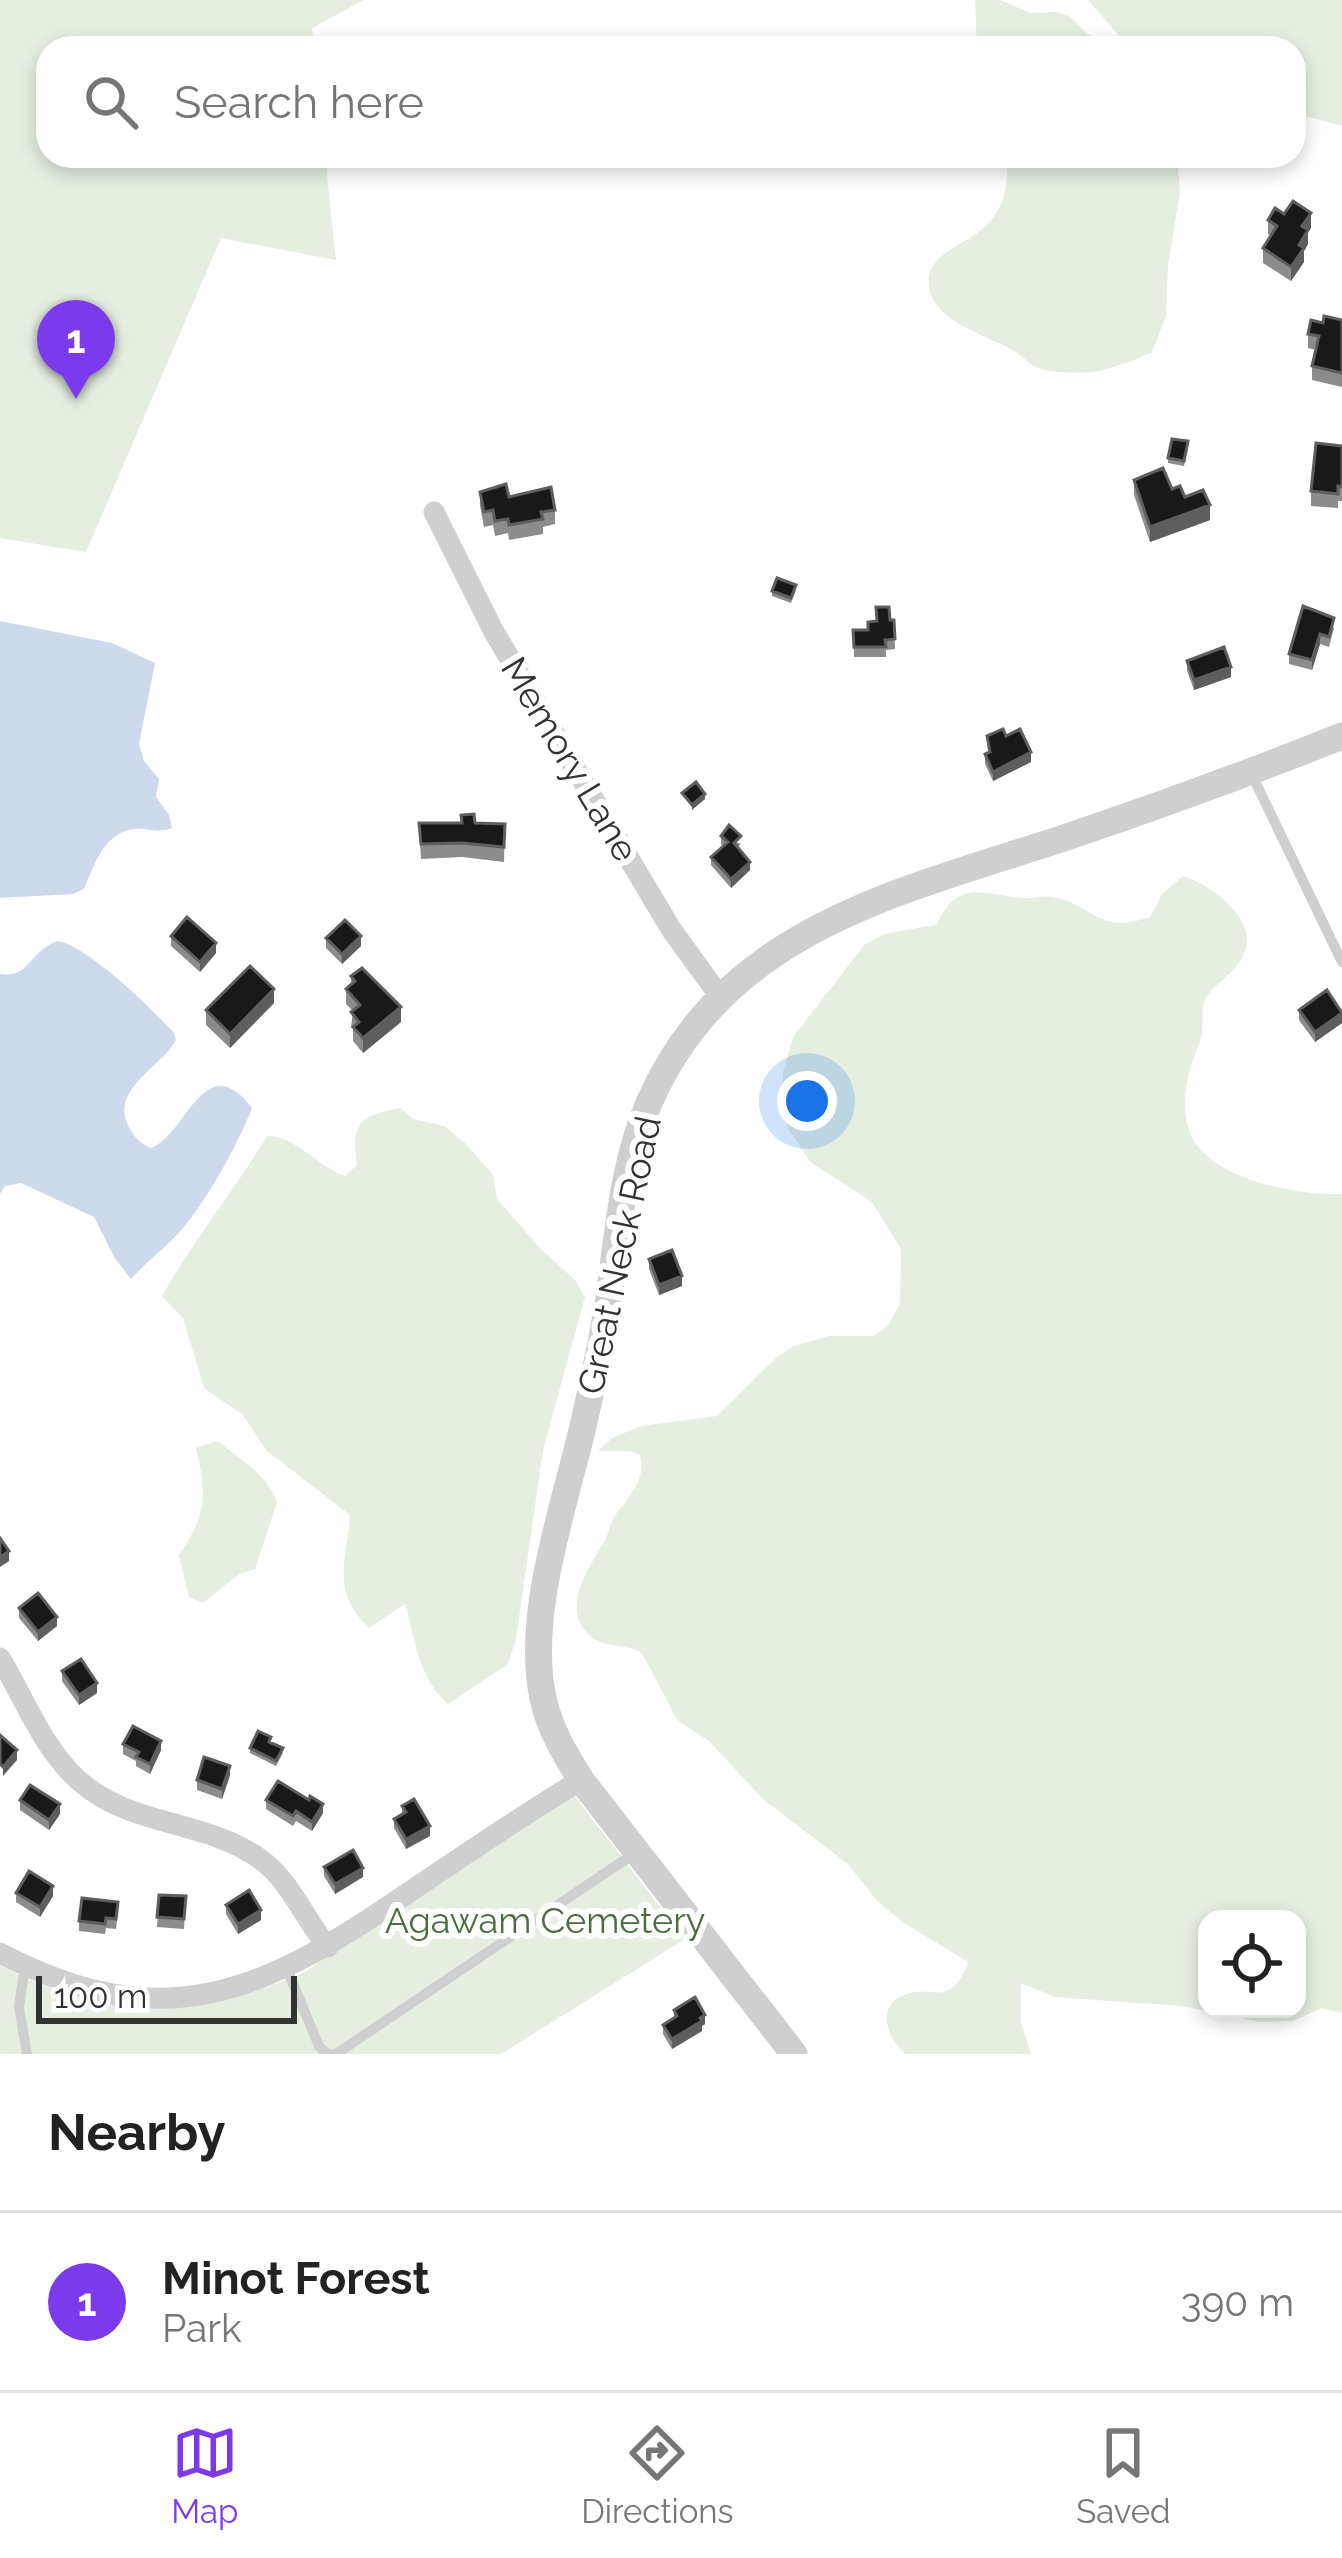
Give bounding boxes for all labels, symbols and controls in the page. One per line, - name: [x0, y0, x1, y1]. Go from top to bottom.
- search box: [36, 36, 1306, 168]
- icon: search: [78, 69, 144, 135]
- text: Search here: [174, 76, 424, 129]
- pin: 1: [37, 300, 115, 399]
- street label: Memory Lane: [493, 650, 647, 868]
- your location: [777, 1071, 837, 1131]
- street label: Great Neck Road: [569, 1112, 669, 1398]
- park label: Agawam Cemetery: [385, 1899, 705, 1941]
- map controls: [1198, 1910, 1306, 2018]
- button: locate: [1198, 1910, 1306, 2018]
- scale bar: [36, 1970, 297, 2023]
- text: 100 m: [54, 1977, 147, 2016]
- text: Nearby: [48, 2102, 225, 2162]
- text: Minot Forest: [162, 2252, 430, 2305]
- text: 1: [77, 2279, 97, 2325]
- text: 390 m: [1181, 2279, 1294, 2325]
- text: Park: [162, 2305, 242, 2351]
- tab: Map: [171, 2420, 238, 2531]
- tab: Directions: [581, 2420, 734, 2531]
- tab: Saved: [1076, 2420, 1171, 2531]

